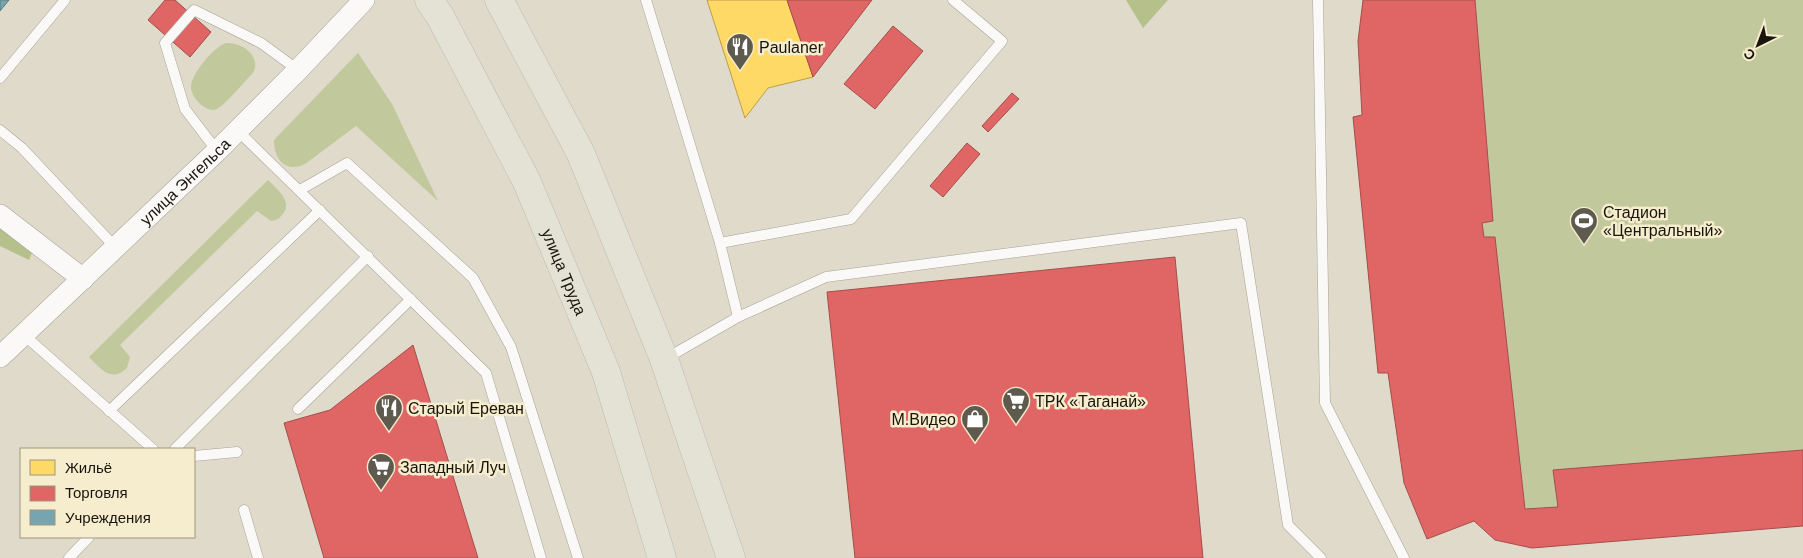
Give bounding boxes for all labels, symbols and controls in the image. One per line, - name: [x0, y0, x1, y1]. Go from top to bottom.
- north arrow: [1733, 20, 1783, 70]
- restaurant icon: Paulaner: [725, 32, 755, 71]
- place label: Paulaner: [759, 39, 824, 56]
- text: С: [1740, 45, 1758, 64]
- street label: улица Энгельса: [137, 135, 233, 228]
- place label: Стадион «Центральный»: [1603, 204, 1723, 239]
- sports icon: Стадион «Центральный»: [1569, 206, 1599, 245]
- street label: улица Труда: [539, 226, 590, 317]
- supermarket icon: ТРК «Таганай»: [1001, 386, 1031, 425]
- restaurant icon: Старый Ереван: [374, 393, 404, 432]
- place label: ТРК «Таганай»: [1035, 393, 1146, 410]
- place label: Старый Ереван: [408, 400, 524, 417]
- shop icon: М.Видео: [960, 404, 990, 443]
- place label: М.Видео: [891, 411, 956, 428]
- legend: [20, 448, 195, 538]
- supermarket icon: Западный Луч: [366, 452, 396, 491]
- text: Жильё: [65, 459, 112, 476]
- place label: Западный Луч: [400, 459, 506, 476]
- text: Торговля: [65, 484, 128, 501]
- text: Учреждения: [65, 509, 151, 526]

